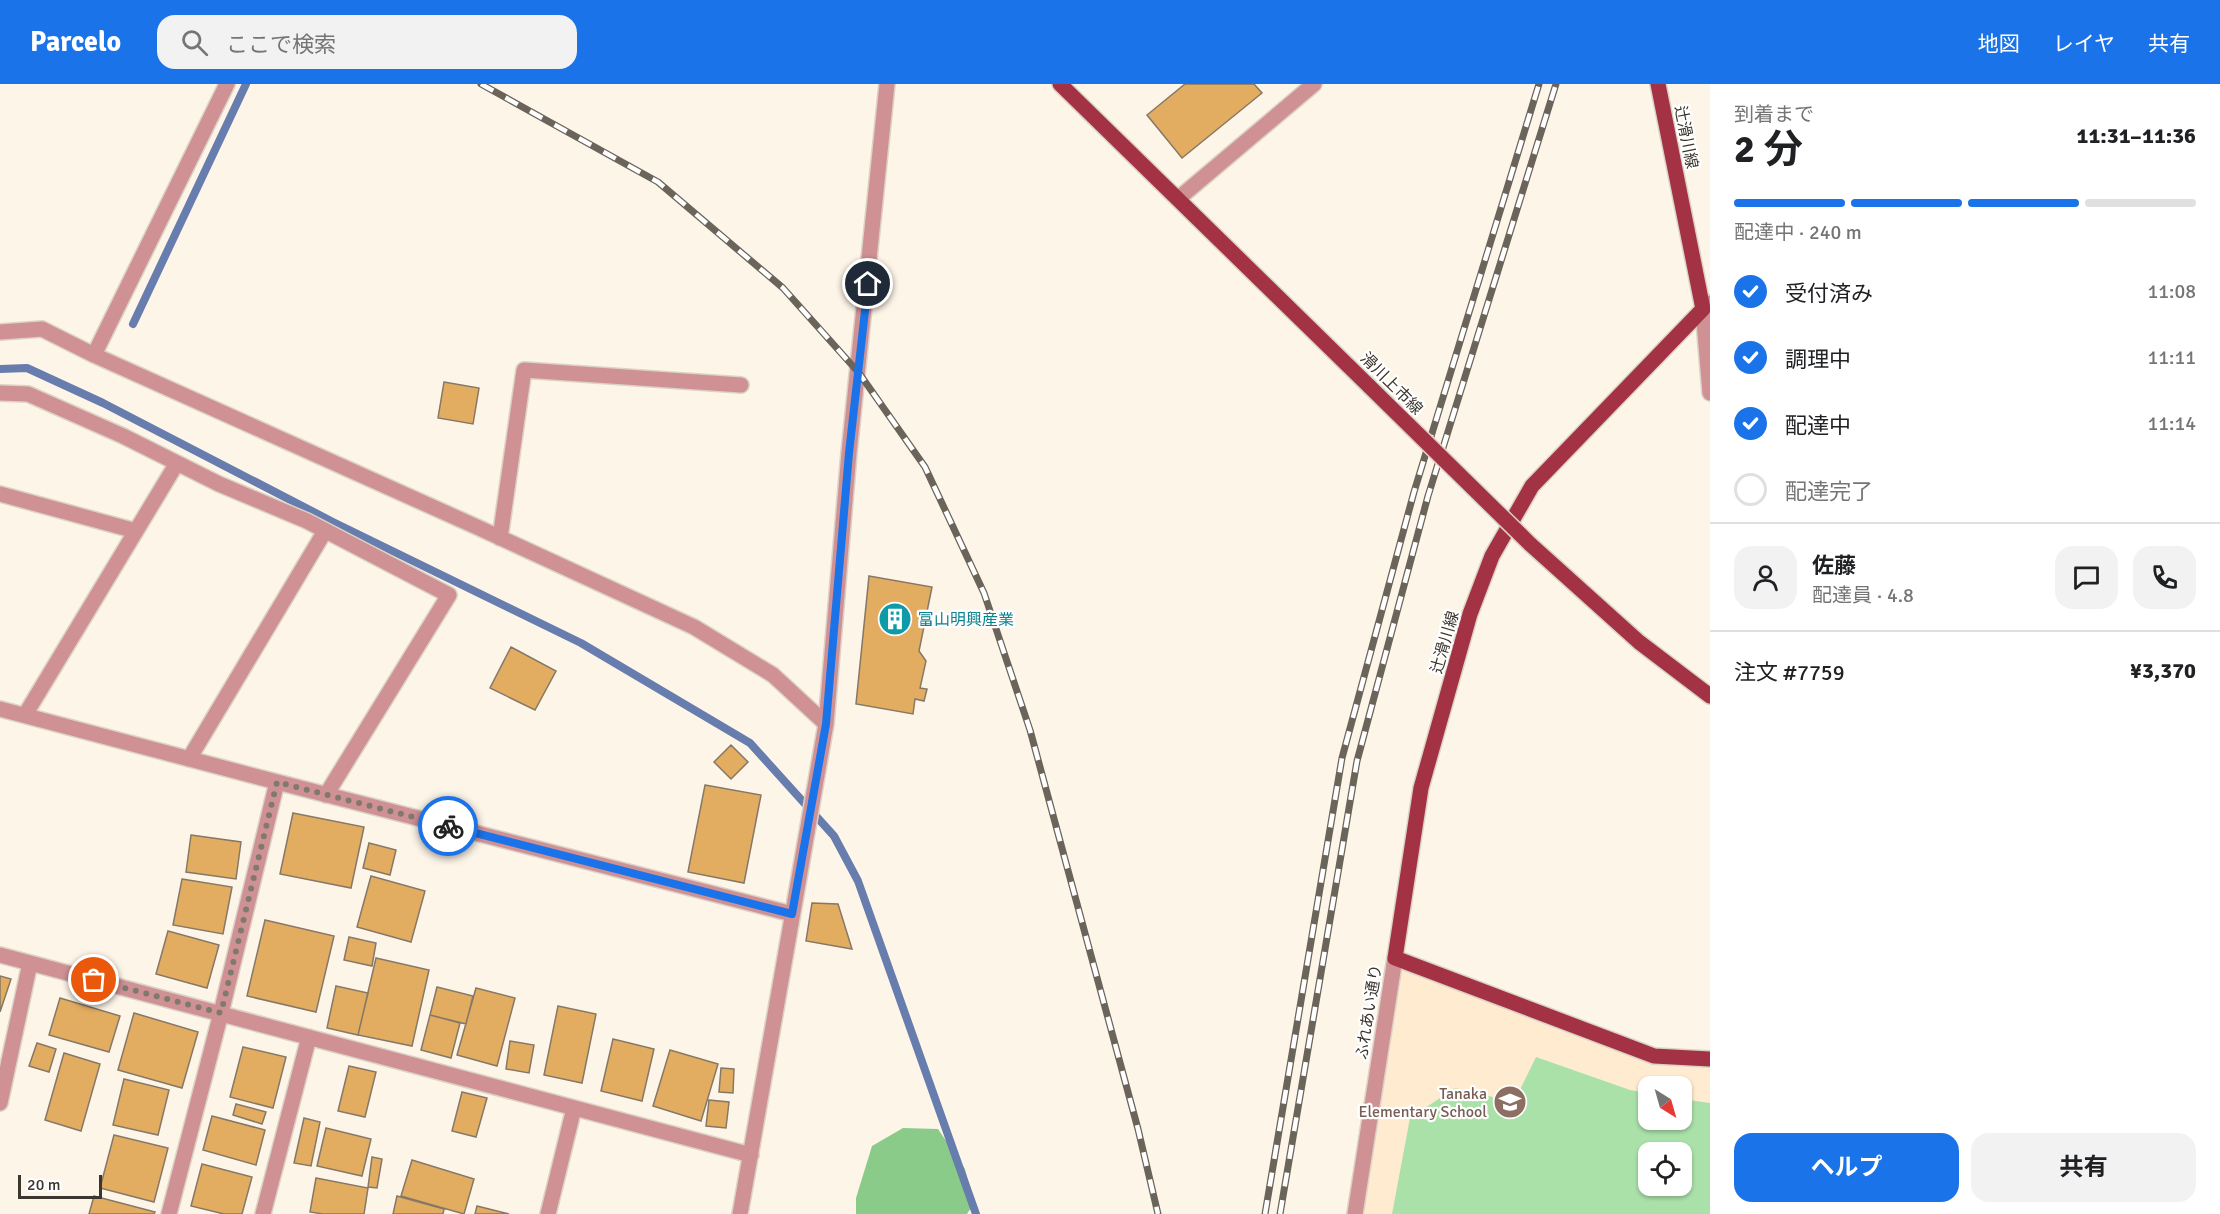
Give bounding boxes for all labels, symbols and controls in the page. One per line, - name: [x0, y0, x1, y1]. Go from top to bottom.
- search box: [157, 15, 577, 69]
- text: Parcelo: [30, 25, 121, 59]
- icon: search: [178, 26, 211, 59]
- text: ここで検索: [226, 31, 336, 58]
- text: 地図: [1978, 31, 2020, 57]
- text: レイヤ: [2053, 31, 2115, 57]
- text: 共有: [2148, 31, 2190, 57]
- text: 到着まで: [1734, 102, 1814, 127]
- street label: 辻滑川線: [1670, 104, 1702, 171]
- text: 11:31–11:36: [2077, 122, 2196, 149]
- text: 2 分: [1734, 125, 1803, 173]
- text: 配達中 · 240 m: [1734, 220, 1862, 245]
- pin: [842, 258, 893, 309]
- icon: home: [851, 267, 884, 300]
- icon: check: [1734, 275, 1767, 308]
- text: 11:08: [2147, 279, 2196, 304]
- text: 受付済み: [1785, 280, 1873, 307]
- icon: check: [1734, 341, 1767, 374]
- text: 11:11: [2147, 345, 2196, 370]
- text: 調理中: [1785, 346, 1851, 373]
- street label: 滑川上市線: [1356, 348, 1427, 419]
- icon: check: [1734, 407, 1767, 440]
- text: 11:14: [2147, 411, 2196, 436]
- text: 配達中: [1785, 412, 1851, 439]
- text: 配達完了: [1785, 478, 1873, 505]
- button: person: [1734, 546, 1797, 609]
- button: chat: [2055, 546, 2118, 609]
- button: phone: [2133, 546, 2196, 609]
- text: 佐藤: [1812, 552, 1856, 579]
- text: 配達員 · 4.8: [1812, 583, 1914, 608]
- building icon: 富山明興産業: [877, 601, 913, 637]
- street label: 辻滑川線: [1427, 609, 1463, 676]
- place label: 富山明興産業: [918, 610, 1014, 630]
- text: ¥3,370: [2130, 657, 2196, 684]
- text: 注文 #7759: [1734, 659, 1845, 686]
- courier: [418, 796, 478, 856]
- icon: bike: [432, 810, 465, 843]
- pin: [68, 954, 119, 1005]
- icon: bag: [77, 963, 110, 996]
- street label: ふれあい通り: [1352, 963, 1386, 1061]
- north arrow: [1638, 1076, 1692, 1130]
- map controls: [1638, 1076, 1692, 1196]
- place label: Tanaka Elementary School: [1358, 1084, 1487, 1122]
- school or university icon: Tanaka Elementary School: [1492, 1084, 1528, 1120]
- button: ヘルプ: [1734, 1133, 1959, 1202]
- button: 共有: [1971, 1133, 2196, 1202]
- button: locate: [1638, 1142, 1692, 1196]
- scale bar: [18, 1172, 102, 1200]
- text: 20 m: [27, 1175, 61, 1195]

